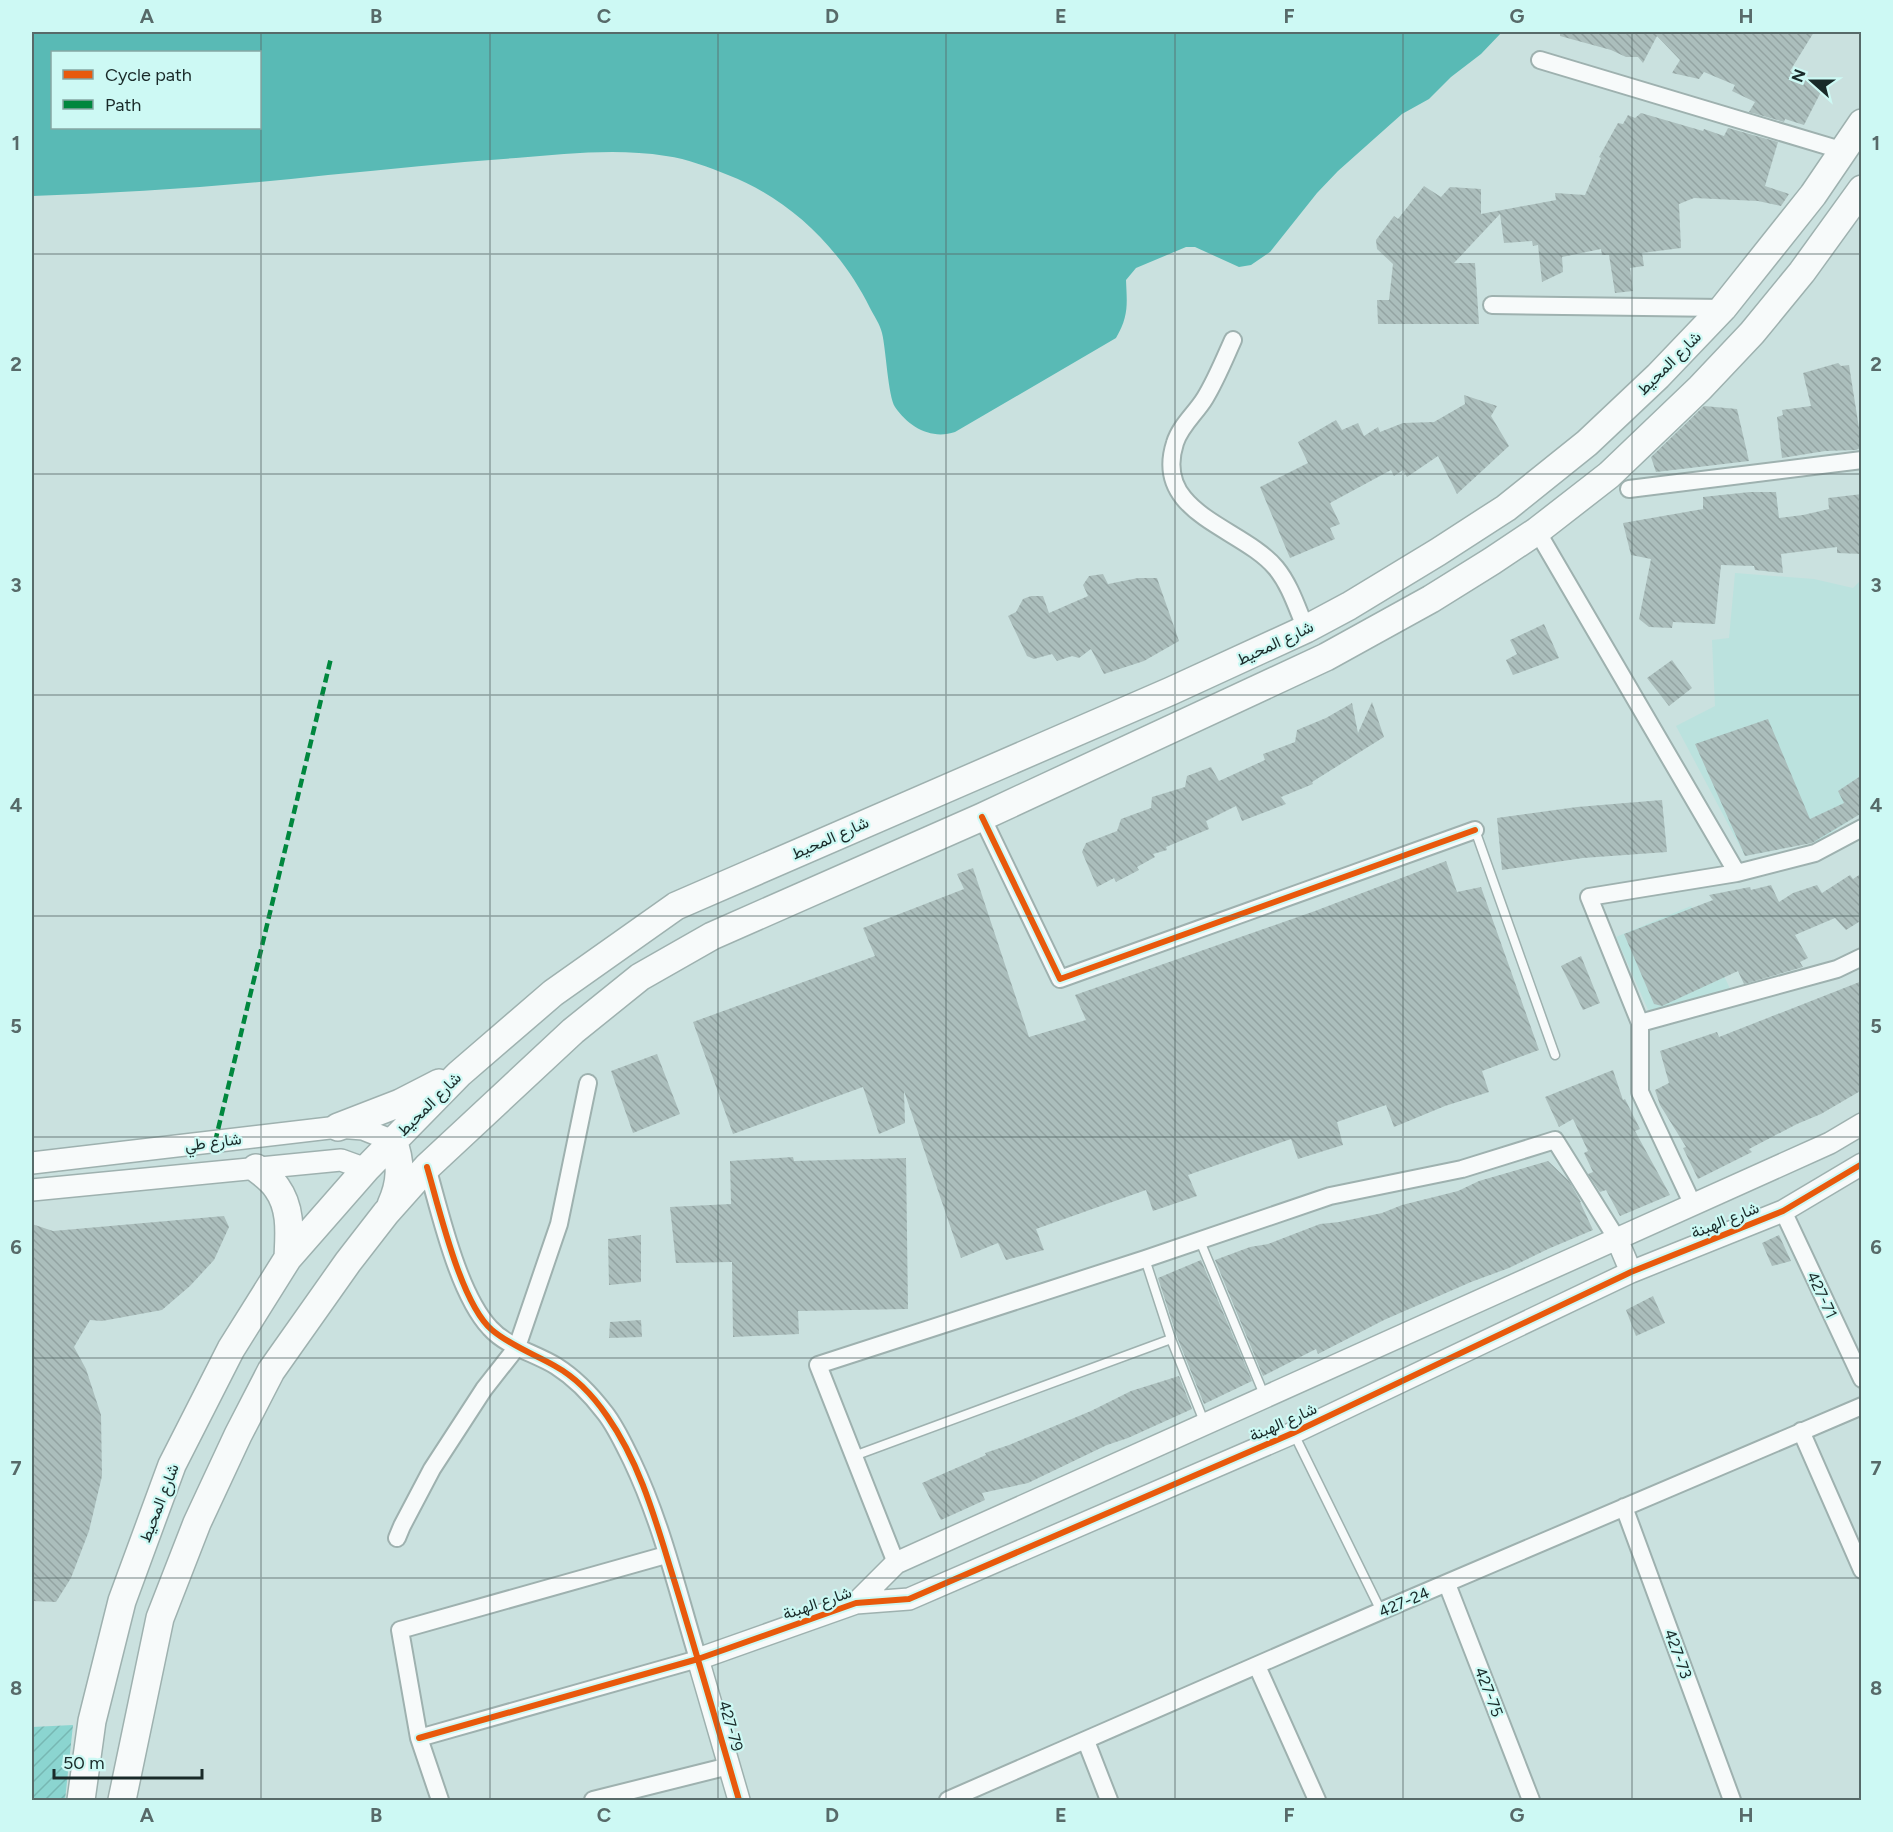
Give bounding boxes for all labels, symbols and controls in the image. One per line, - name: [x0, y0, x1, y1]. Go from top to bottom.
- text: A: [140, 4, 155, 28]
- text: B: [370, 4, 382, 28]
- text: C: [597, 4, 611, 28]
- text: D: [825, 4, 839, 28]
- text: E: [1055, 4, 1067, 28]
- text: F: [1283, 4, 1295, 28]
- text: G: [1510, 4, 1525, 28]
- text: H: [1739, 4, 1754, 28]
- legend: [51, 51, 261, 129]
- north arrow: [1782, 51, 1842, 111]
- text: Cycle path: [105, 64, 192, 86]
- text: N: [1787, 67, 1810, 85]
- text: Path: [105, 94, 141, 116]
- text: 1: [12, 131, 20, 155]
- text: 1: [1872, 131, 1880, 155]
- street label: شارع المحيط: [1633, 327, 1706, 400]
- text: 2: [10, 352, 22, 376]
- text: 2: [1870, 352, 1882, 376]
- text: 3: [10, 573, 22, 597]
- text: 3: [1870, 573, 1882, 597]
- street label: شارع المحيط: [1234, 617, 1317, 671]
- text: 4: [10, 793, 23, 817]
- text: 4: [1870, 793, 1883, 817]
- street label: شارع المحيط: [788, 813, 872, 865]
- text: 5: [10, 1014, 22, 1038]
- text: 5: [1870, 1014, 1882, 1038]
- street label: شارع المحيط: [393, 1068, 466, 1141]
- street label: شارع طي: [184, 1129, 243, 1159]
- street label: شارع الهبنة: [1688, 1198, 1763, 1244]
- text: 6: [10, 1235, 22, 1259]
- text: 6: [1870, 1235, 1882, 1259]
- street label: 427-71: [1803, 1269, 1841, 1321]
- street label: شارع الهبنة: [1246, 1399, 1320, 1447]
- text: 7: [10, 1456, 22, 1480]
- text: 7: [1870, 1456, 1882, 1480]
- street label: شارع المحيط: [135, 1461, 185, 1546]
- street label: شارع الهبنة: [780, 1582, 855, 1626]
- street label: 427-24: [1376, 1583, 1432, 1621]
- street label: 427-73: [1660, 1627, 1696, 1681]
- street label: 427-75: [1471, 1664, 1507, 1720]
- text: 8: [10, 1676, 22, 1700]
- text: 8: [1870, 1676, 1882, 1700]
- street label: 427-79: [715, 1698, 747, 1754]
- scale bar: [54, 1742, 202, 1780]
- text: 50 m: [63, 1752, 105, 1774]
- text: A: [140, 1803, 155, 1827]
- text: B: [370, 1803, 382, 1827]
- text: C: [597, 1803, 611, 1827]
- text: D: [825, 1803, 839, 1827]
- text: E: [1055, 1803, 1067, 1827]
- text: F: [1283, 1803, 1295, 1827]
- text: G: [1510, 1803, 1525, 1827]
- text: H: [1739, 1803, 1754, 1827]

